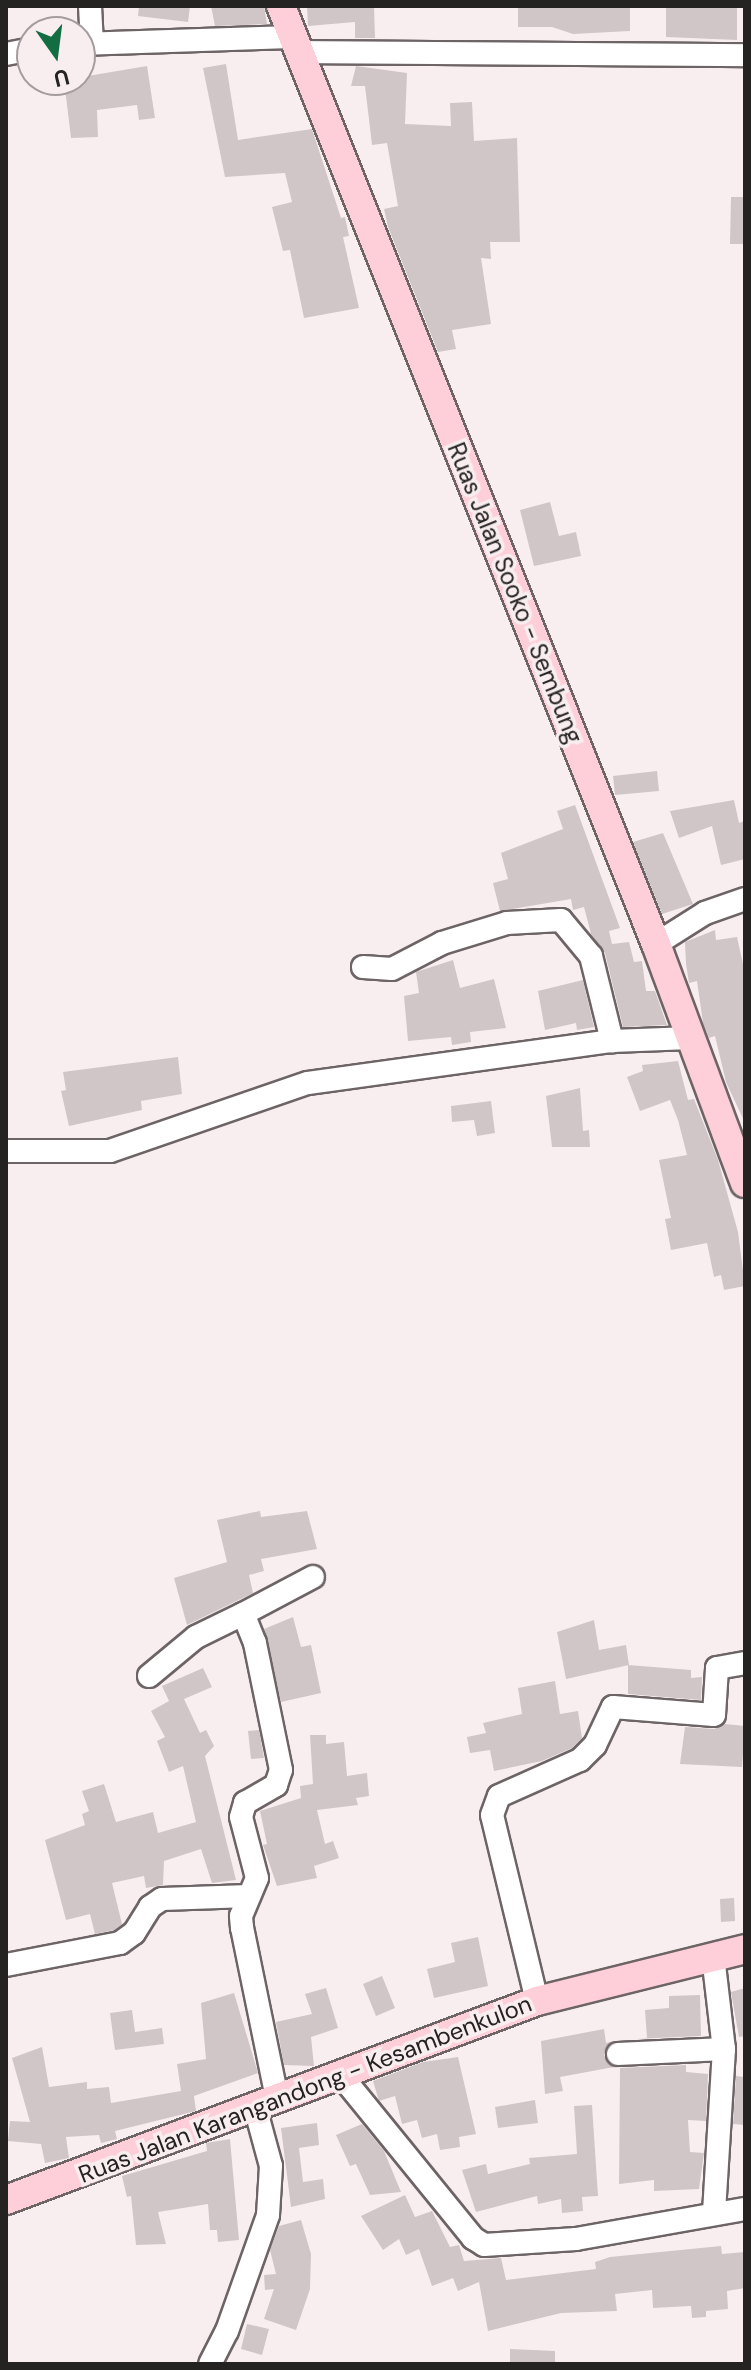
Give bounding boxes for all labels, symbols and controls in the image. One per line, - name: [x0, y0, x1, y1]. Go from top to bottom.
- north arrow: [16, 16, 96, 96]
- text: U: [51, 62, 72, 94]
- street label: Ruas Jalan Sooko - Sembung: [441, 439, 589, 747]
- street label: Ruas Jalan Karangandong - Kesambenkulon: [74, 1989, 536, 2189]

